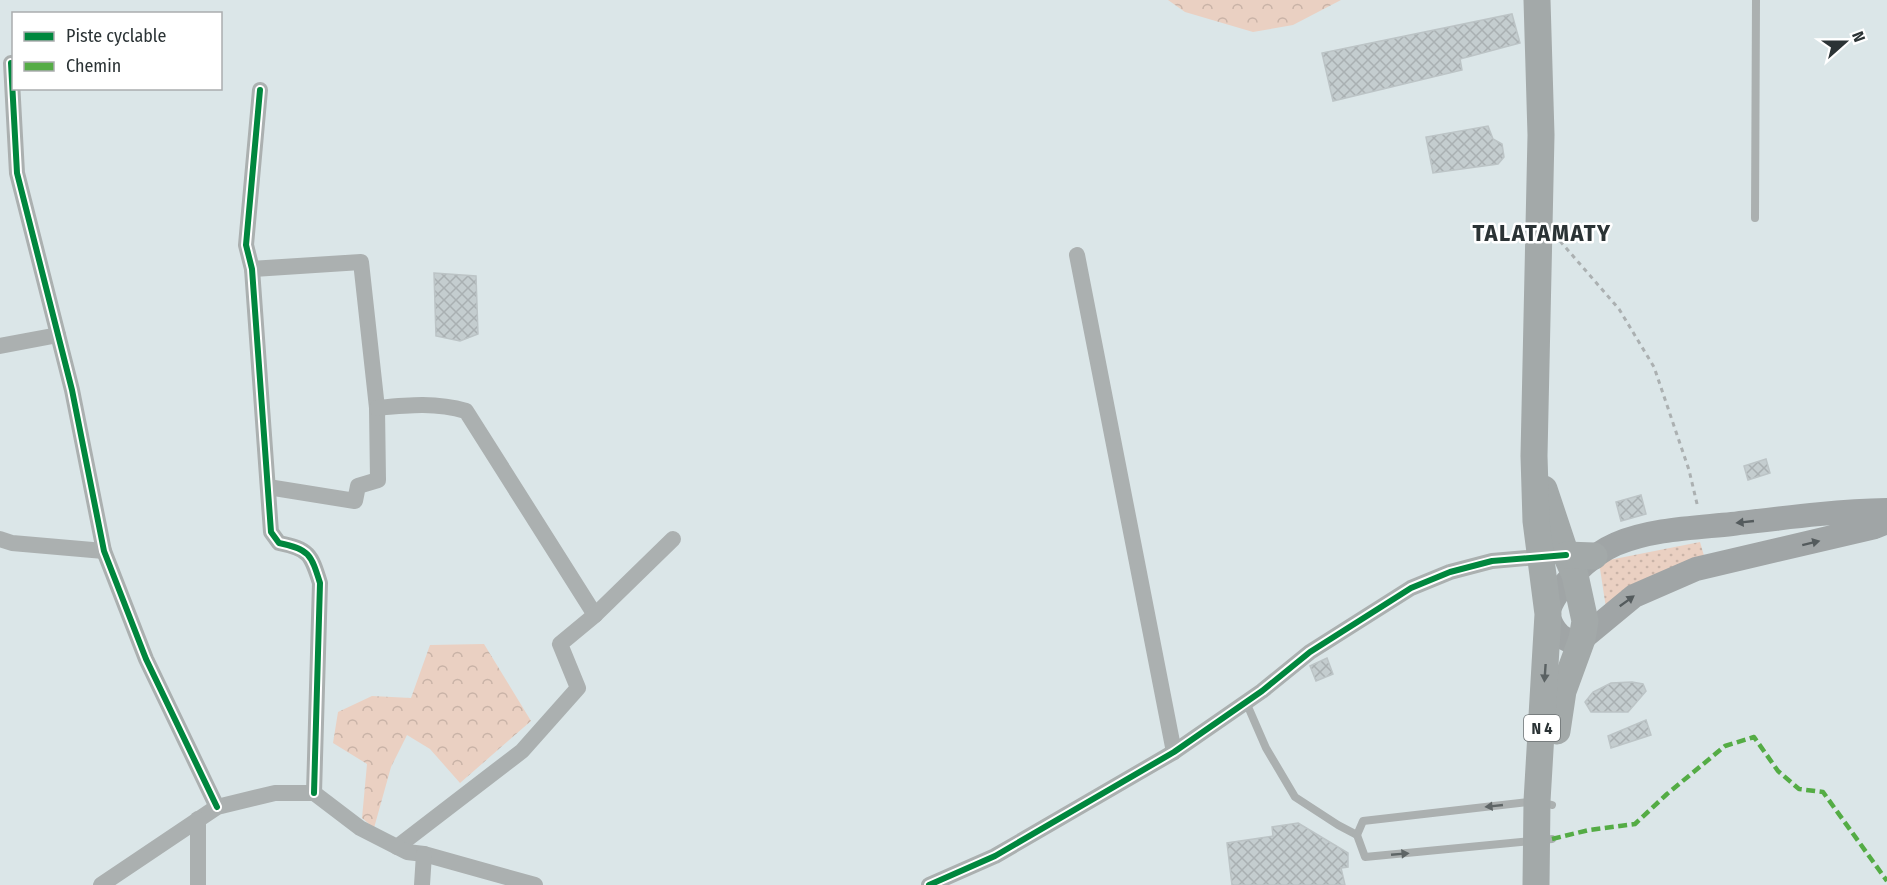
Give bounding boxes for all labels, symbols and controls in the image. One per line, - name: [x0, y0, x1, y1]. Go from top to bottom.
- legend: [12, 12, 222, 90]
- north arrow: [1815, 12, 1875, 72]
- text: Piste cyclable: [66, 25, 166, 47]
- text: N: [1848, 29, 1869, 45]
- text: Chemin: [66, 55, 121, 77]
- district label: TALATAMATY: [1472, 219, 1612, 247]
- one-way arrow: [1735, 517, 1754, 527]
- one-way arrow: [1802, 537, 1821, 547]
- one-way arrow: [1619, 596, 1634, 608]
- one-way arrow: [1541, 663, 1550, 682]
- road number: N 4: [1524, 715, 1560, 741]
- one-way arrow: [1485, 801, 1504, 811]
- one-way arrow: [1391, 849, 1410, 859]

